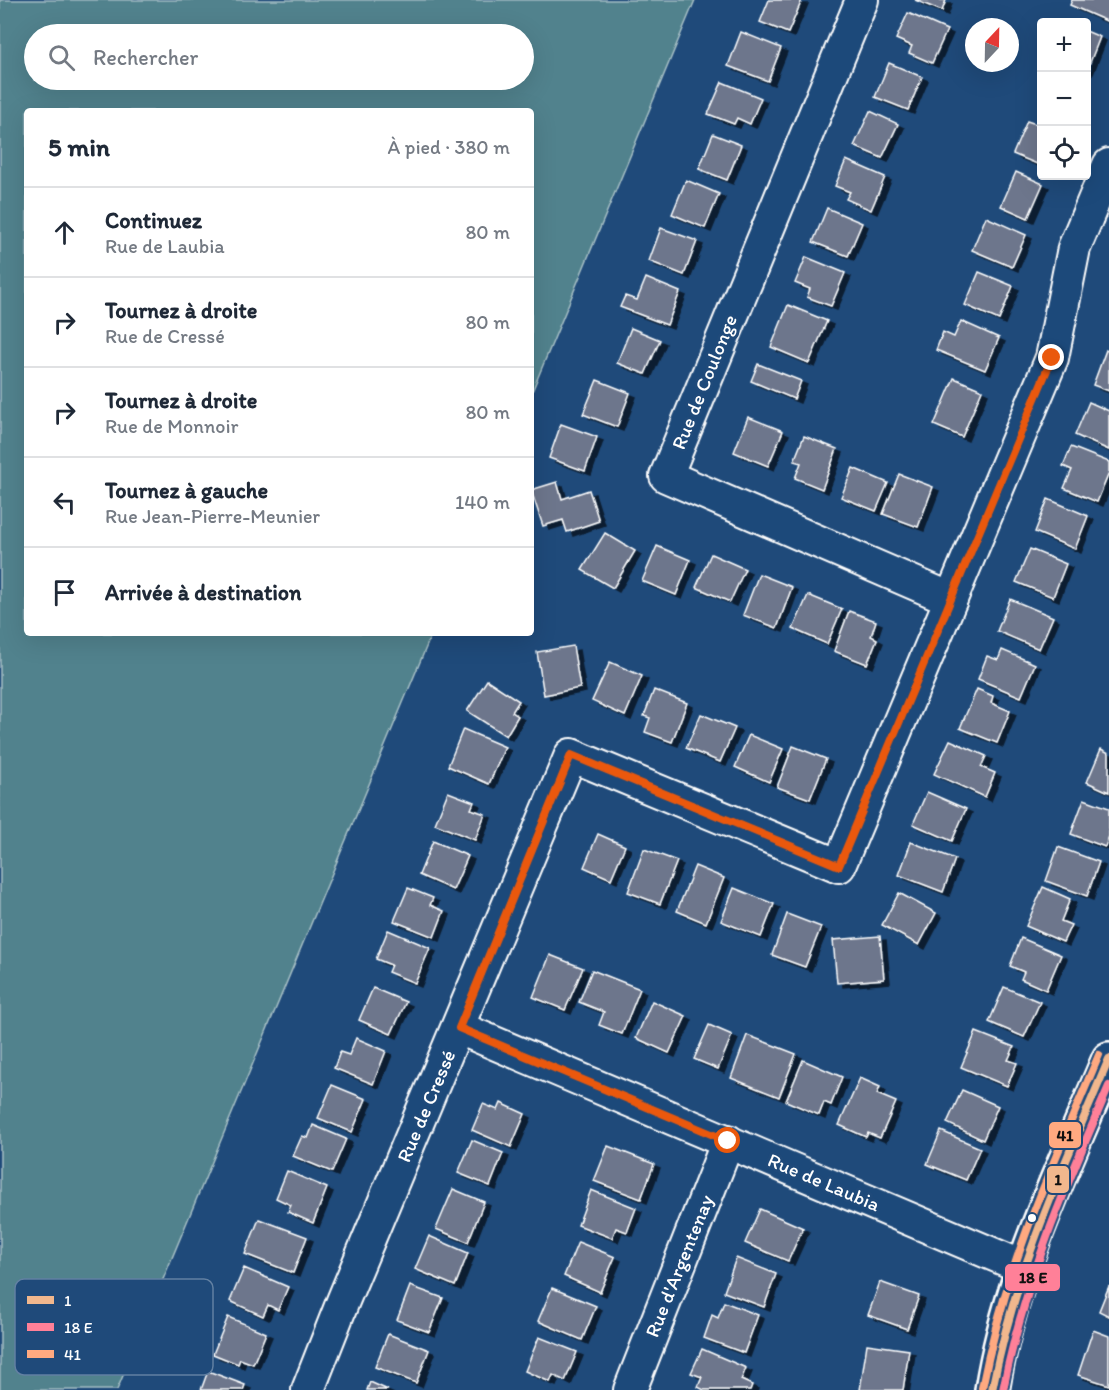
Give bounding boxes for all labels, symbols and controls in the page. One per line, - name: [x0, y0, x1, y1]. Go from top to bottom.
- north arrow: [965, 18, 1019, 72]
- map controls: [1037, 18, 1091, 180]
- button: +: [1037, 18, 1091, 72]
- search box: [24, 24, 534, 90]
- icon: search: [45, 41, 78, 74]
- text: Rechercher: [93, 44, 198, 71]
- button: −: [1037, 72, 1091, 126]
- button: locate: [1037, 126, 1091, 180]
- text: 5 min: [48, 131, 110, 163]
- text: À pied · 380 m: [388, 135, 510, 159]
- text: Continuez: [105, 207, 202, 234]
- icon: ahead: [48, 216, 81, 249]
- text: 80 m: [465, 220, 510, 244]
- text: Rue de Laubia: [105, 234, 225, 258]
- text: Tournez à droite: [105, 297, 257, 324]
- icon: right: [48, 306, 81, 339]
- text: 80 m: [465, 310, 510, 334]
- street label: Rue de Coulonge: [666, 311, 742, 453]
- text: Rue de Cressé: [105, 324, 225, 348]
- route end: [1038, 344, 1064, 370]
- text: Tournez à droite: [105, 387, 257, 414]
- icon: right: [48, 396, 81, 429]
- text: 80 m: [465, 400, 510, 424]
- text: Rue de Monnoir: [105, 414, 238, 438]
- text: Tournez à gauche: [105, 477, 268, 504]
- icon: left: [48, 486, 81, 519]
- text: 140 m: [455, 490, 510, 514]
- text: Rue Jean-Pierre-Meunier: [105, 504, 320, 528]
- icon: arrive: [48, 576, 81, 609]
- text: Arrivée à destination: [105, 579, 301, 606]
- street label: Rue de Cressé: [392, 1046, 460, 1166]
- line badge: 41: [1048, 1121, 1082, 1149]
- text: 41: [1056, 1126, 1074, 1145]
- route start: [714, 1127, 740, 1153]
- street label: Rue de Laubia: [764, 1148, 884, 1217]
- line badge: 1: [1046, 1165, 1070, 1194]
- text: 1: [1054, 1170, 1062, 1189]
- street label: Rue d'Argentenay: [640, 1191, 719, 1341]
- unlabelled marker: [1026, 1212, 1038, 1224]
- line badge: 18 E: [1004, 1263, 1061, 1292]
- text: 18 E: [1019, 1268, 1047, 1287]
- legend: [15, 1279, 213, 1375]
- text: 1: [64, 1291, 72, 1310]
- text: 18 E: [64, 1318, 93, 1337]
- text: 41: [64, 1345, 82, 1364]

